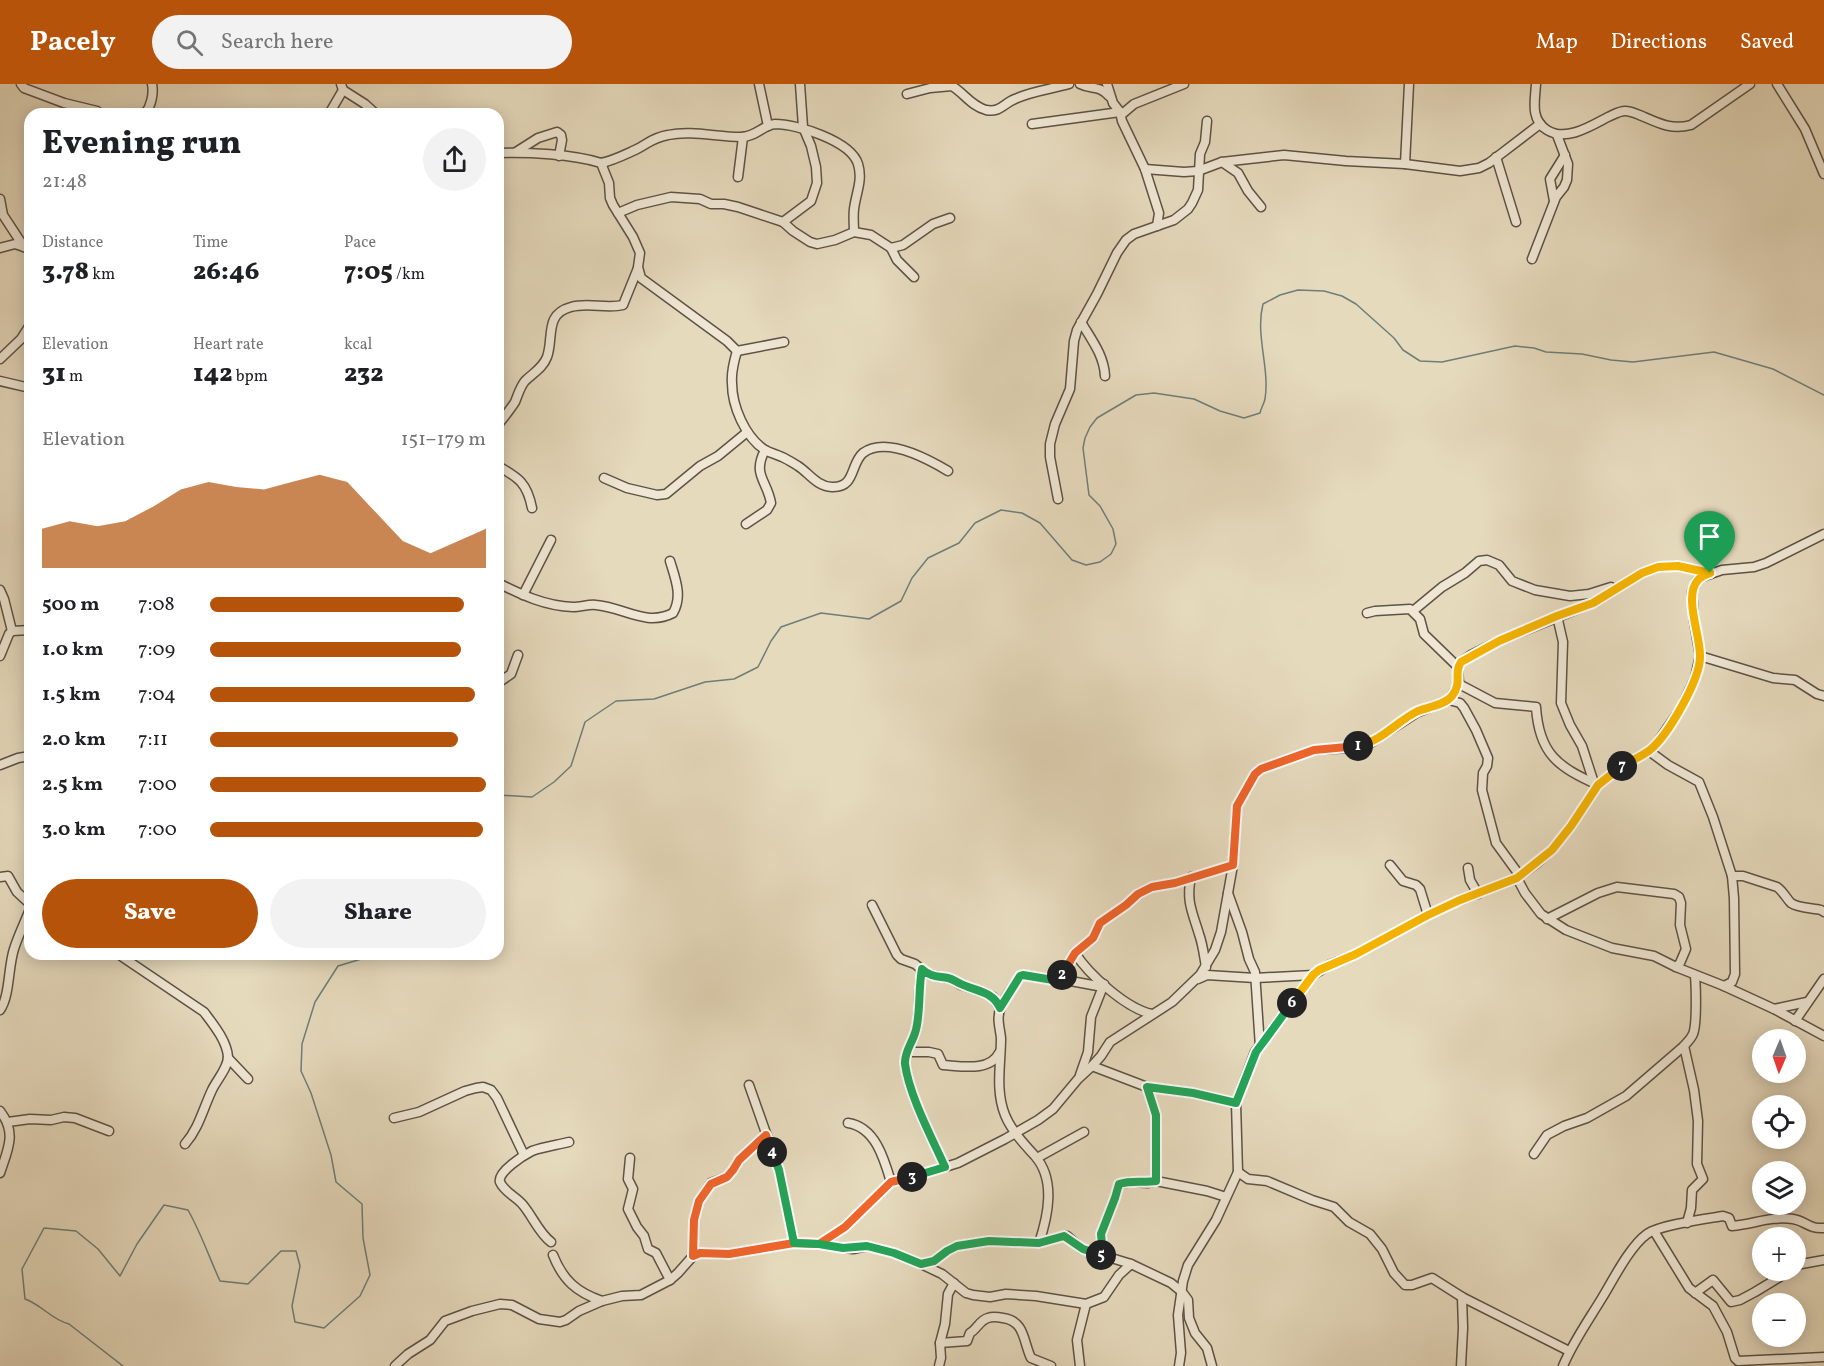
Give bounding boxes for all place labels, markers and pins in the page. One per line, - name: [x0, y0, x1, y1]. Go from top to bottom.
- pin: [1684, 511, 1735, 573]
- pin: 1: [1343, 731, 1373, 761]
- pin: 7: [1607, 751, 1637, 781]
- pin: 2: [1047, 960, 1077, 990]
- pin: 6: [1277, 988, 1307, 1018]
- pin: 4: [757, 1137, 787, 1167]
- pin: 3: [897, 1162, 927, 1192]
- pin: 5: [1086, 1240, 1116, 1270]

